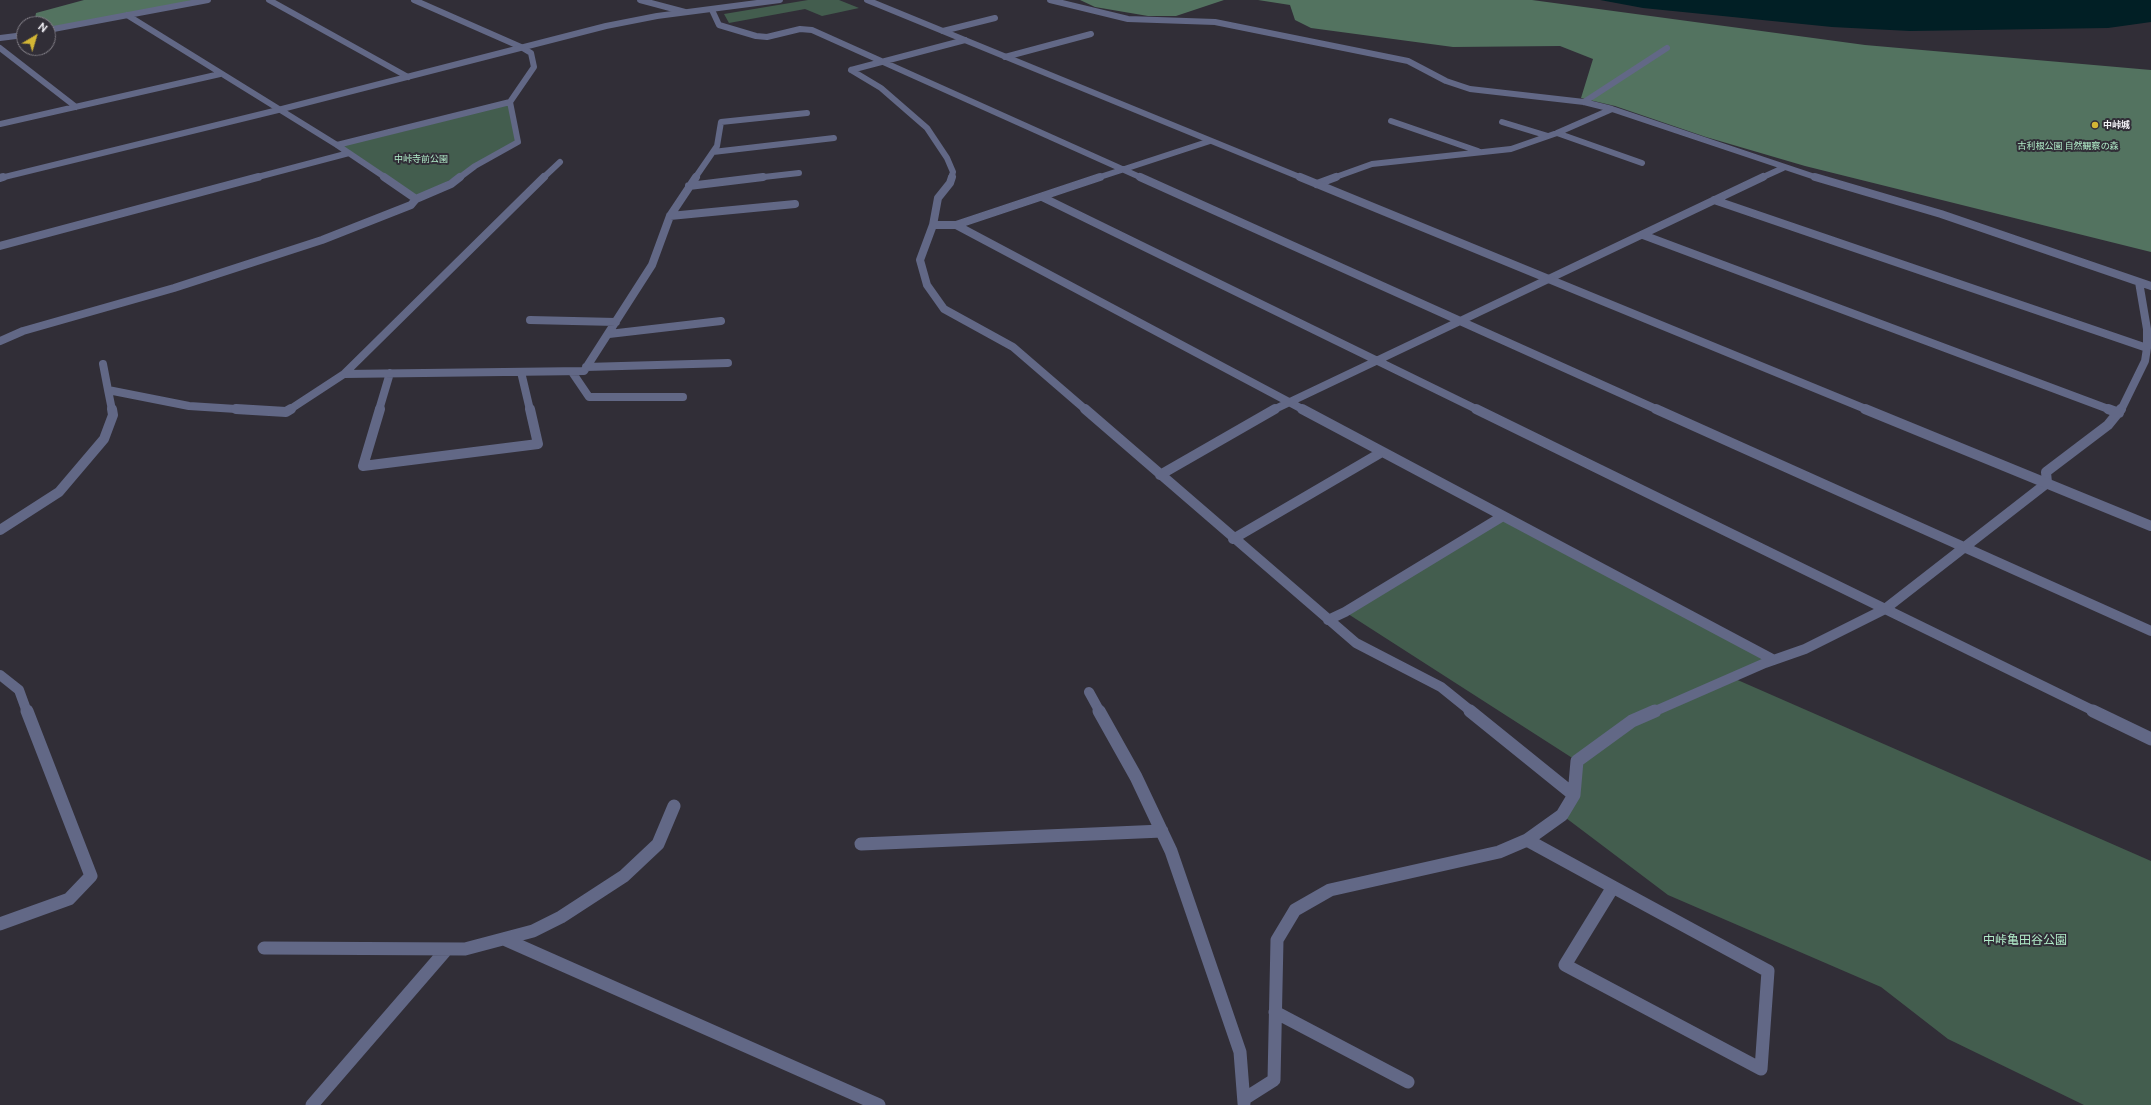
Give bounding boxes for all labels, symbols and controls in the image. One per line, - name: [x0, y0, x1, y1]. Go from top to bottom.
- north arrow: [16, 16, 56, 56]
- text: N: [36, 20, 50, 35]
- marker: 中峠城: [2090, 120, 2100, 130]
- place label: 中峠城: [2103, 120, 2130, 130]
- park label: 古利根公園 自然観察の森: [2017, 141, 2119, 151]
- park label: 中峠寺前公園: [394, 154, 448, 164]
- park label: 中峠亀田谷公園: [1983, 933, 2067, 947]

